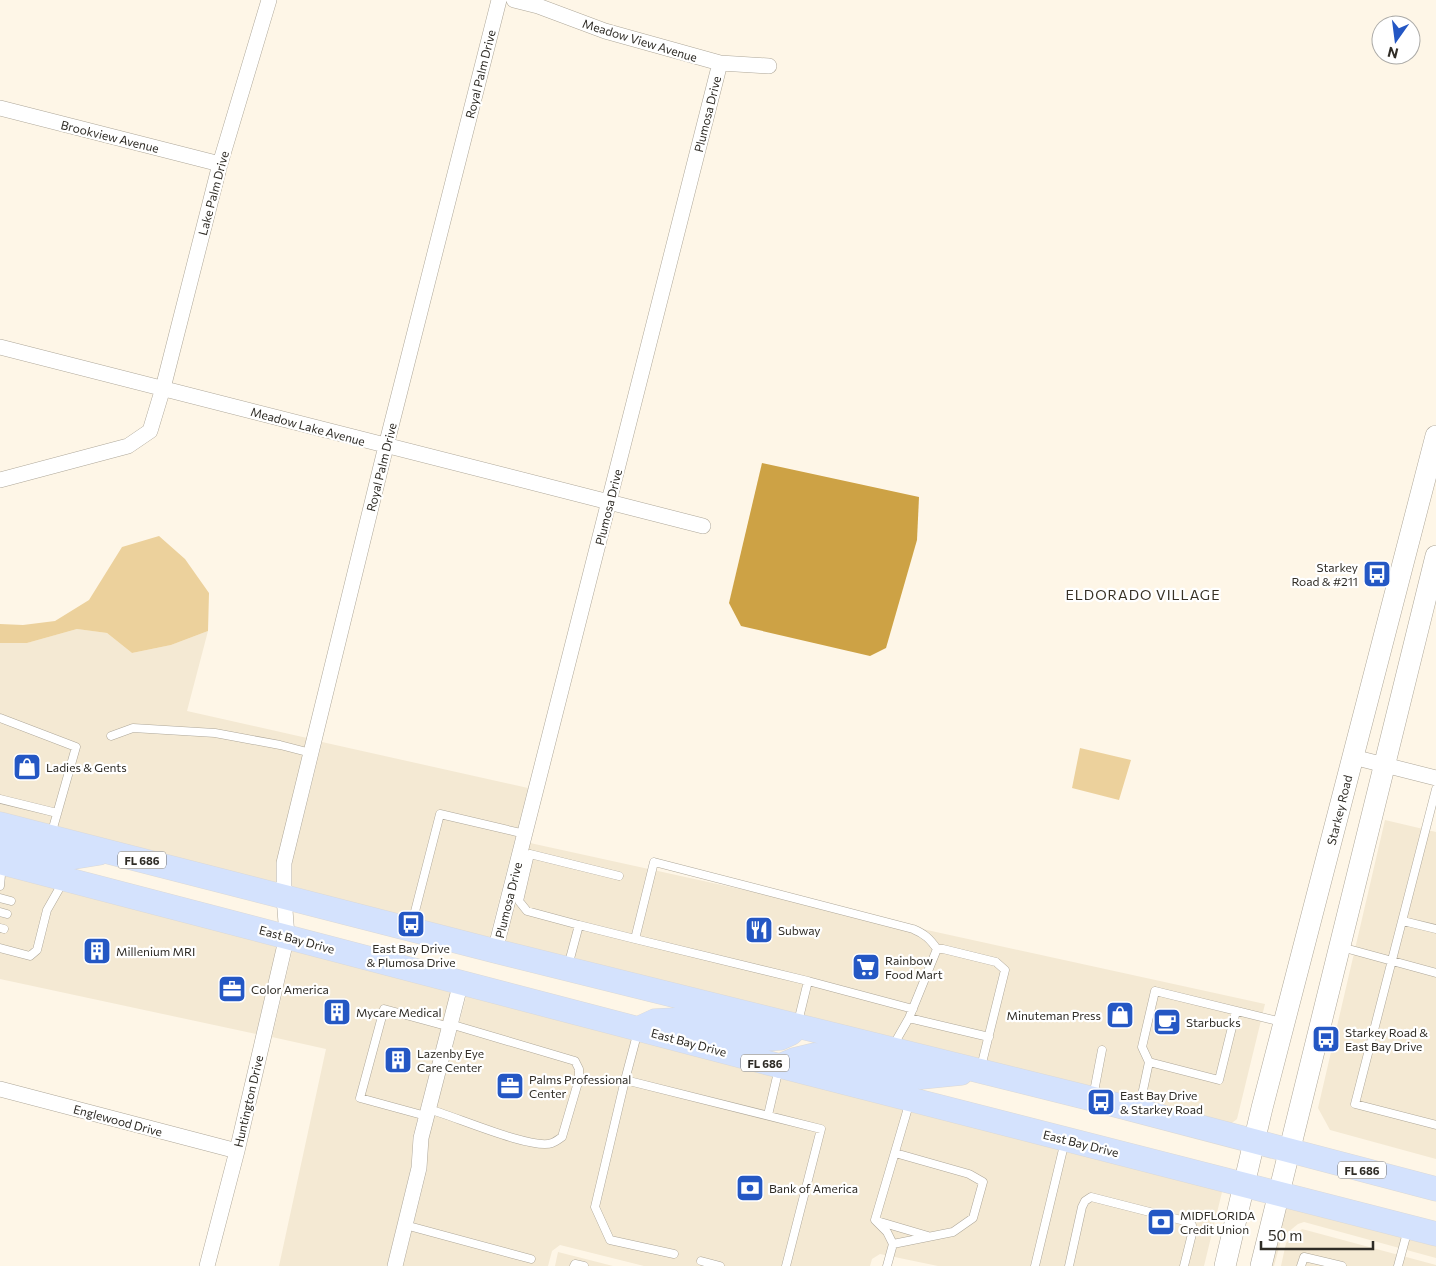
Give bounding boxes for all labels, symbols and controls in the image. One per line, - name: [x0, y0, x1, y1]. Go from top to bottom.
- north arrow: [1371, 15, 1421, 65]
- street label: Meadow View Avenue: [581, 16, 699, 64]
- street label: Royal Palm Drive: [462, 28, 498, 120]
- text: N: [1386, 44, 1400, 63]
- street label: Plumosa Drive: [691, 75, 723, 153]
- street label: Brookview Avenue: [60, 117, 160, 155]
- street label: Lake Palm Drive: [195, 149, 231, 237]
- street label: Meadow Lake Avenue: [249, 404, 367, 448]
- street label: Royal Palm Drive: [363, 421, 399, 513]
- street label: Plumosa Drive: [592, 468, 624, 546]
- bus stop icon: Starkey Road & #211: [1362, 559, 1392, 589]
- place label: Starkey Road & #211: [1291, 560, 1358, 588]
- district label: ELDORADO VILLAGE: [1066, 586, 1220, 603]
- shop icon: Ladies & Gents: [12, 752, 42, 782]
- place label: Ladies & Gents: [46, 760, 127, 774]
- street label: Starkey Road: [1324, 773, 1354, 847]
- road number: FL 686: [118, 852, 166, 868]
- street label: Plumosa Drive: [492, 861, 524, 939]
- bus stop icon: East Bay Drive & Plumosa Drive: [396, 909, 426, 939]
- restaurant icon: Subway: [744, 915, 774, 945]
- street label: East Bay Drive: [258, 922, 336, 956]
- place label: Subway: [778, 923, 821, 937]
- building icon: Millenium MRI: [82, 936, 112, 966]
- place label: East Bay Drive & Plumosa Drive: [367, 941, 455, 969]
- place label: Millenium MRI: [116, 944, 195, 958]
- supermarket icon: Rainbow Food Mart: [851, 952, 881, 982]
- place label: Rainbow Food Mart: [885, 953, 943, 981]
- office icon: Color America: [217, 974, 247, 1004]
- place label: Color America: [251, 982, 329, 996]
- building icon: Mycare Medical: [322, 997, 352, 1027]
- shop icon: Minuteman Press: [1105, 1000, 1135, 1030]
- place label: Mycare Medical: [356, 1005, 442, 1019]
- cafe icon: Starbucks: [1152, 1007, 1182, 1037]
- place label: Minuteman Press: [1006, 1008, 1101, 1022]
- place label: Starbucks: [1186, 1015, 1241, 1029]
- bus stop icon: Starkey Road & East Bay Drive: [1311, 1024, 1341, 1054]
- street label: East Bay Drive: [650, 1025, 728, 1059]
- place label: Starkey Road & East Bay Drive: [1345, 1025, 1428, 1053]
- building icon: Lazenby Eye Care Center: [383, 1045, 413, 1075]
- place label: Lazenby Eye Care Center: [417, 1046, 484, 1074]
- street label: Huntington Drive: [231, 1054, 265, 1148]
- road number: FL 686: [741, 1054, 789, 1072]
- office icon: Palms Professional Center: [495, 1071, 525, 1101]
- place label: Palms Professional Center: [529, 1072, 631, 1100]
- bus stop icon: East Bay Drive & Starkey Road: [1086, 1087, 1116, 1117]
- place label: East Bay Drive & Starkey Road: [1120, 1088, 1203, 1116]
- street label: Englewood Drive: [72, 1101, 164, 1139]
- street label: East Bay Drive: [1042, 1127, 1120, 1159]
- road number: FL 686: [1338, 1162, 1386, 1178]
- bank icon: Bank of America: [735, 1173, 765, 1203]
- place label: Bank of America: [769, 1181, 858, 1195]
- bank icon: MIDFLORIDA Credit Union: [1146, 1207, 1176, 1237]
- place label: MIDFLORIDA Credit Union: [1180, 1208, 1255, 1236]
- scale bar: [1261, 1218, 1374, 1250]
- text: 50 m: [1268, 1226, 1302, 1244]

